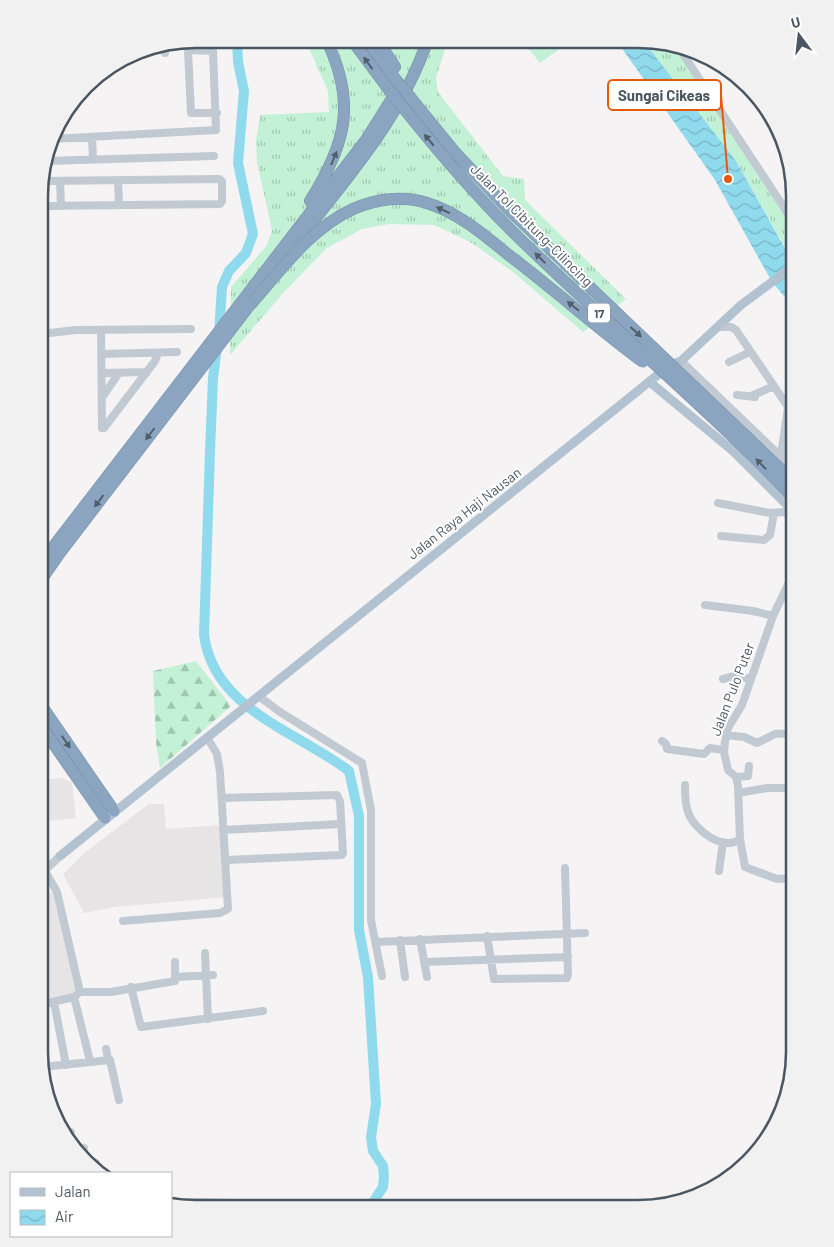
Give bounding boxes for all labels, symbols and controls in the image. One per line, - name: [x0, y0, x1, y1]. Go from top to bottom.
- north arrow: [774, 10, 824, 60]
- text: U: [789, 13, 802, 31]
- one-way arrow: [363, 56, 373, 70]
- callout: Sungai Cikeas: [608, 80, 721, 110]
- text: Sungai Cikeas: [618, 86, 711, 104]
- one-way arrow: [423, 134, 435, 146]
- one-way arrow: [330, 150, 338, 165]
- street label: Jalan Tol Cibitung–Cilincing: [467, 160, 597, 290]
- one-way arrow: [436, 205, 450, 213]
- one-way arrow: [534, 252, 546, 264]
- one-way arrow: [567, 301, 580, 312]
- road number: 17: [588, 304, 610, 322]
- one-way arrow: [630, 326, 642, 338]
- one-way arrow: [144, 427, 155, 440]
- one-way arrow: [755, 458, 767, 470]
- street label: Jalan Raya Haji Nausan: [404, 463, 524, 563]
- one-way arrow: [94, 494, 104, 508]
- street label: Jalan Pulo Puter: [706, 640, 758, 738]
- one-way arrow: [61, 735, 71, 748]
- legend: [10, 1172, 172, 1237]
- text: Jalan: [55, 1182, 91, 1200]
- text: Air: [55, 1207, 74, 1225]

